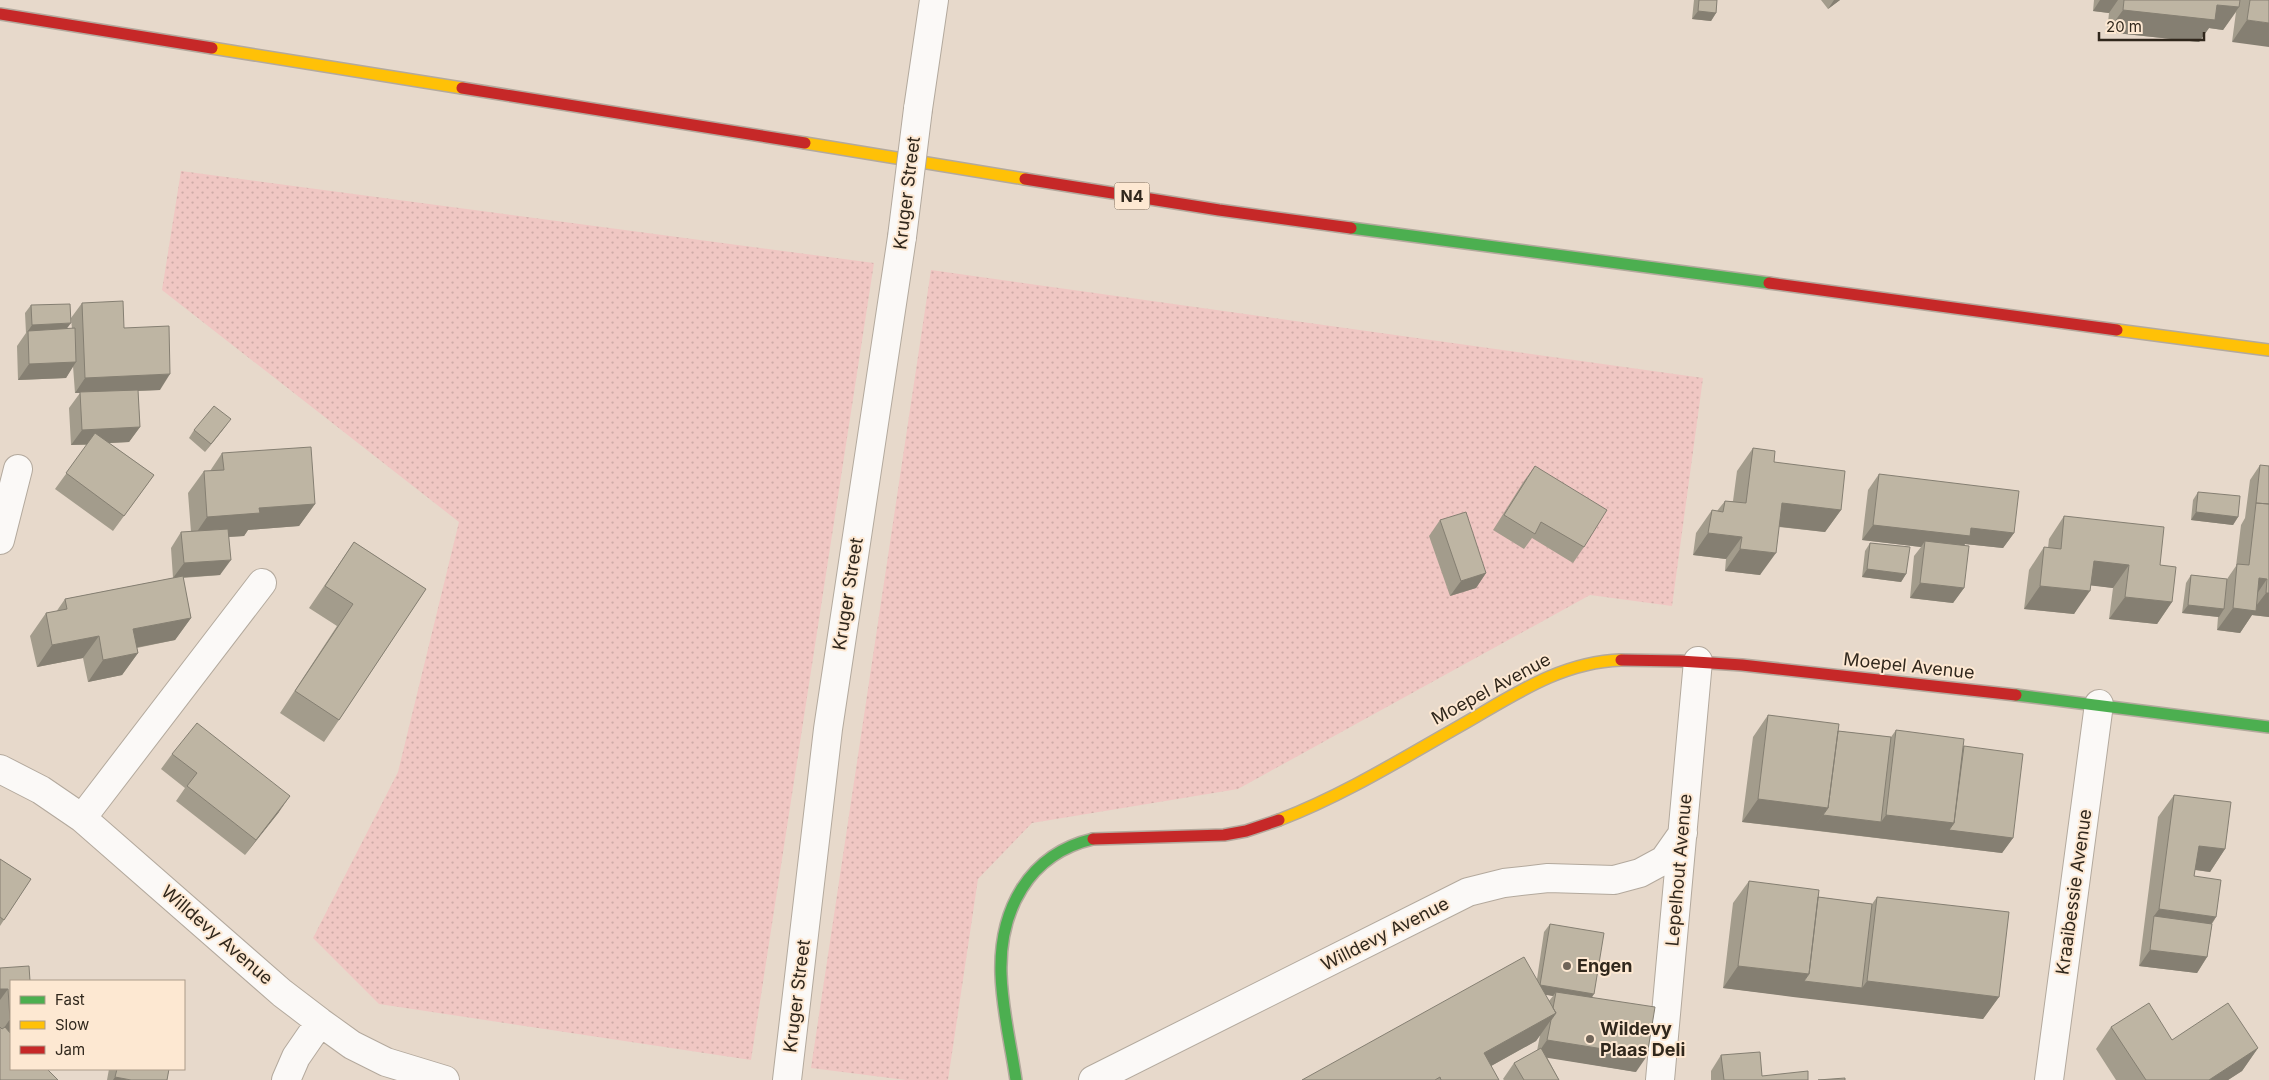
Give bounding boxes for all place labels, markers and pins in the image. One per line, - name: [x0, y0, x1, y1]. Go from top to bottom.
- place label: Engen: [1577, 955, 1632, 976]
- marker: Engen: [1561, 960, 1573, 972]
- place label: Wildevy Plaas Deli: [1600, 1018, 1685, 1060]
- marker: Wildevy Plaas Deli: [1584, 1033, 1596, 1045]

